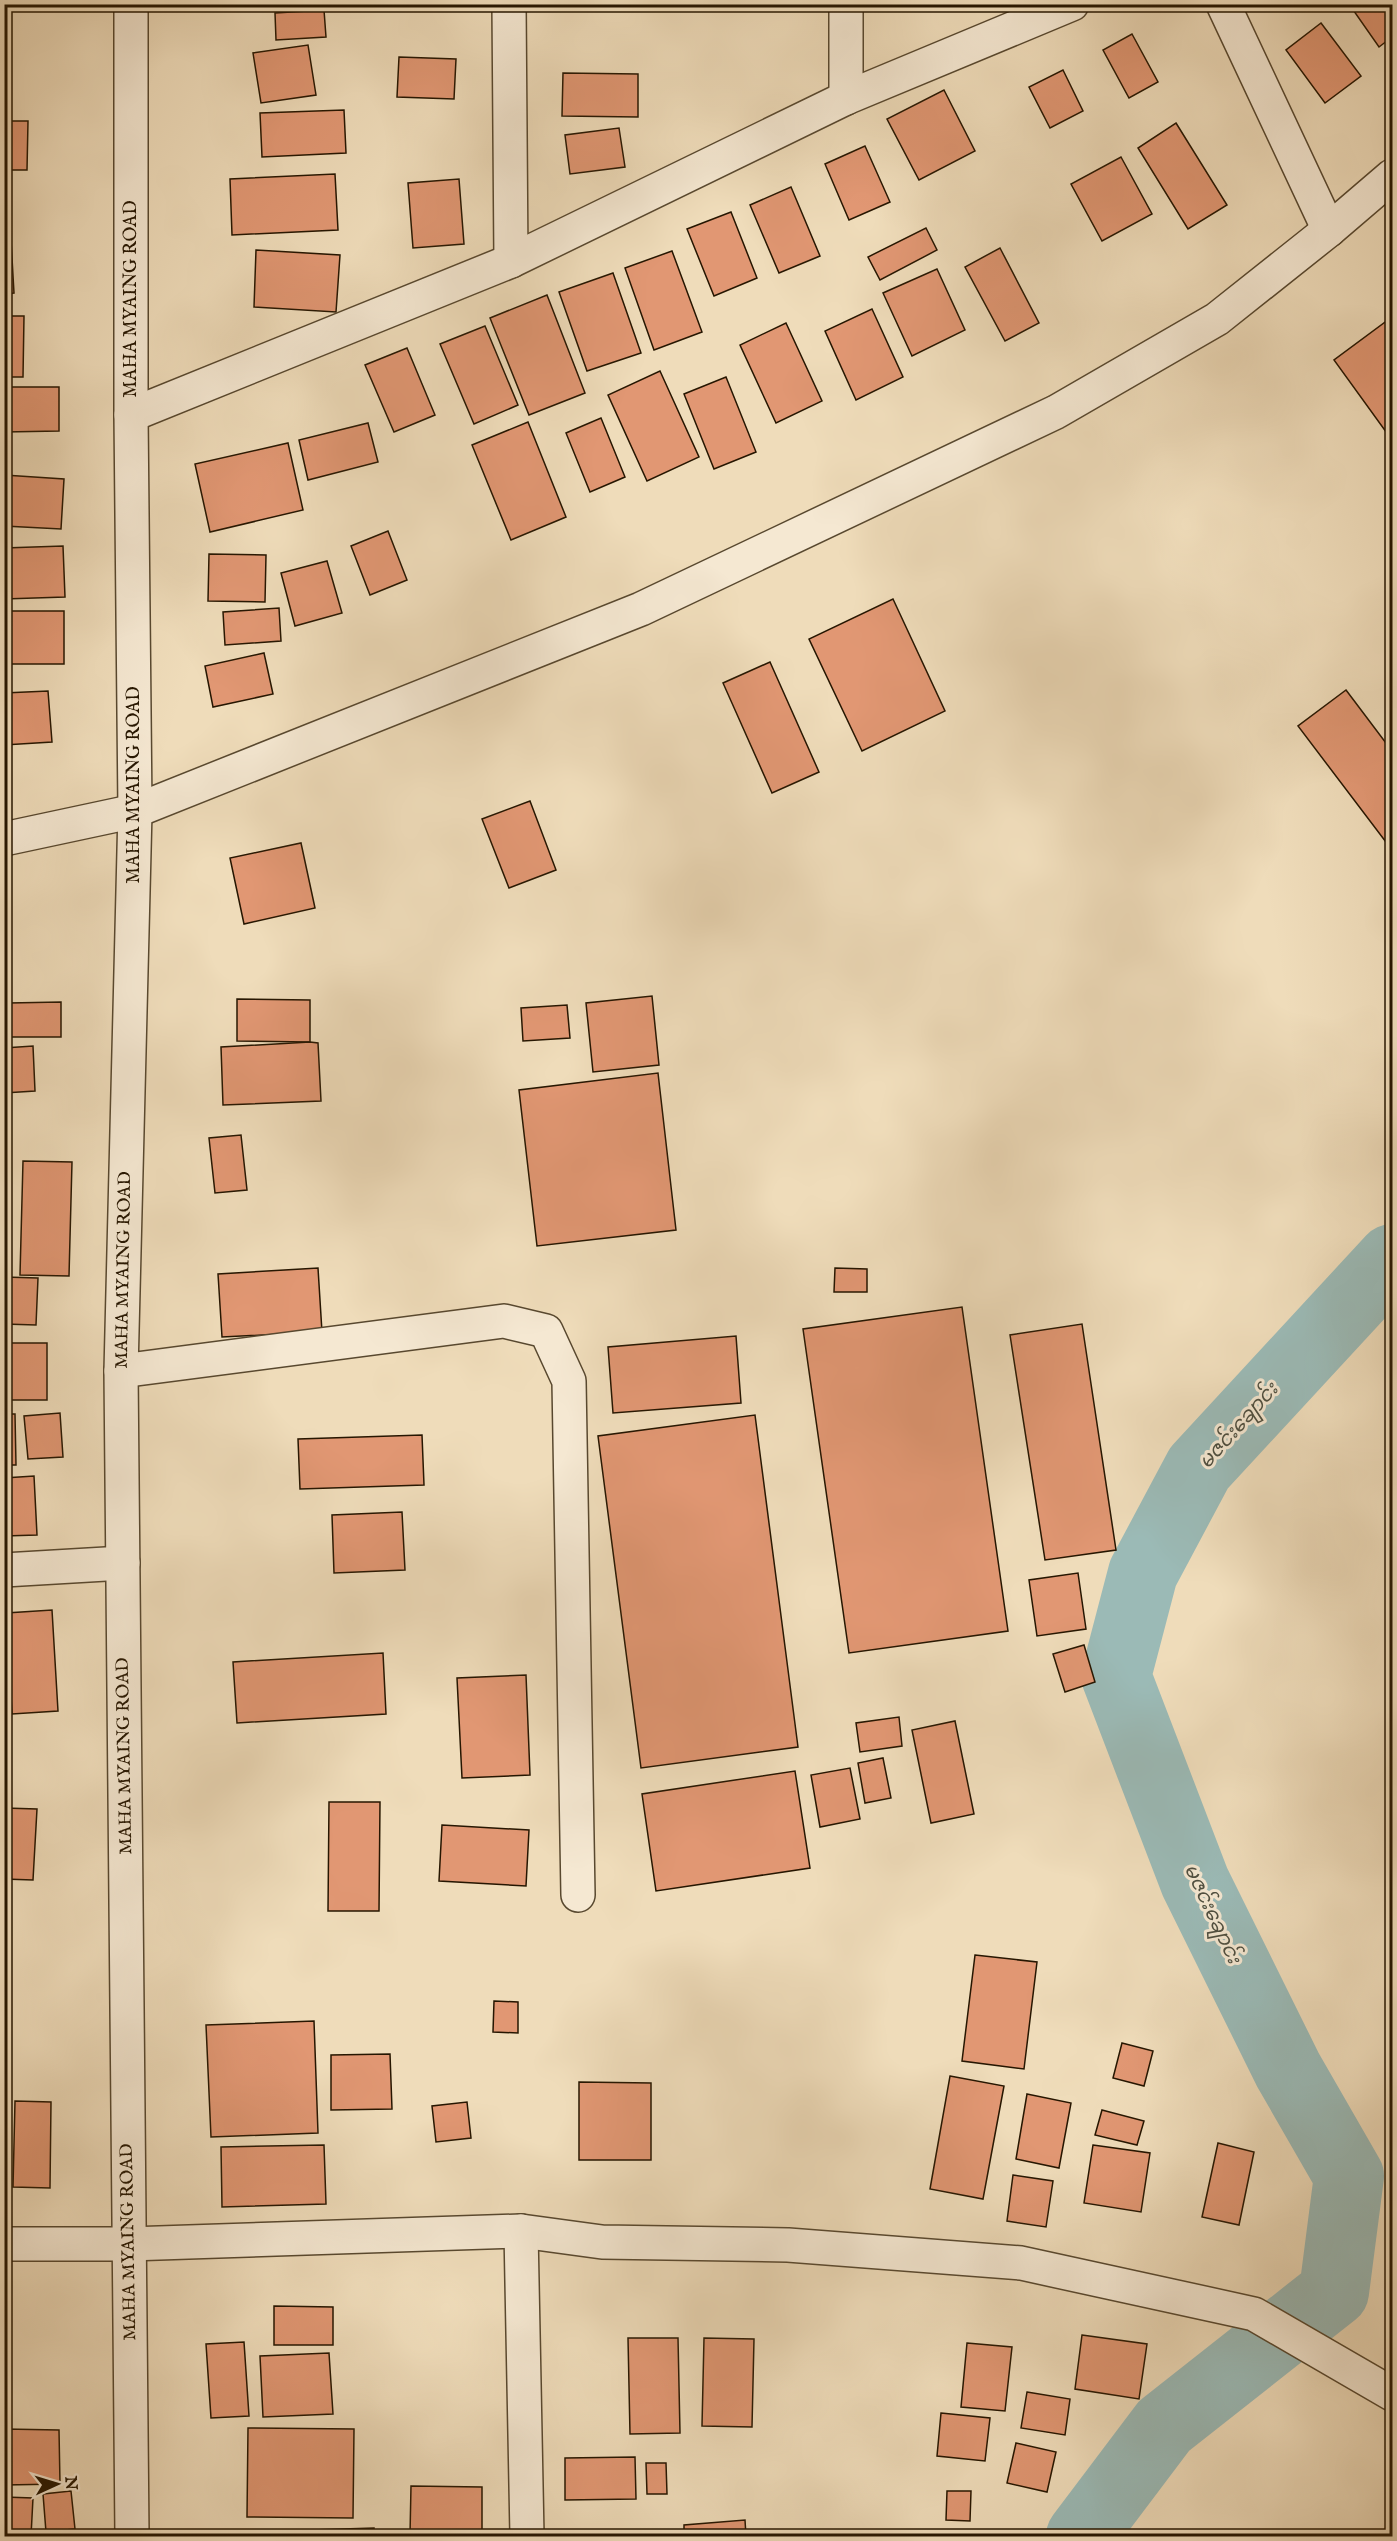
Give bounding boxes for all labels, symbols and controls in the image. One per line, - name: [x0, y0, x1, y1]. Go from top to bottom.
- street label: MAHA MYAING ROAD: [120, 200, 143, 398]
- street label: MAHA MYAING ROAD: [123, 686, 146, 884]
- street label: MAHA MYAING ROAD: [111, 1171, 137, 1369]
- water label: မဇင်းချောင်း: [1192, 1375, 1287, 1476]
- street label: MAHA MYAING ROAD: [112, 1657, 138, 1855]
- water label: မဇင်းချောင်း: [1175, 1859, 1249, 1970]
- street label: MAHA MYAING ROAD: [116, 2143, 142, 2341]
- north arrow: [27, 2454, 87, 2514]
- text: N: [59, 2474, 80, 2491]

